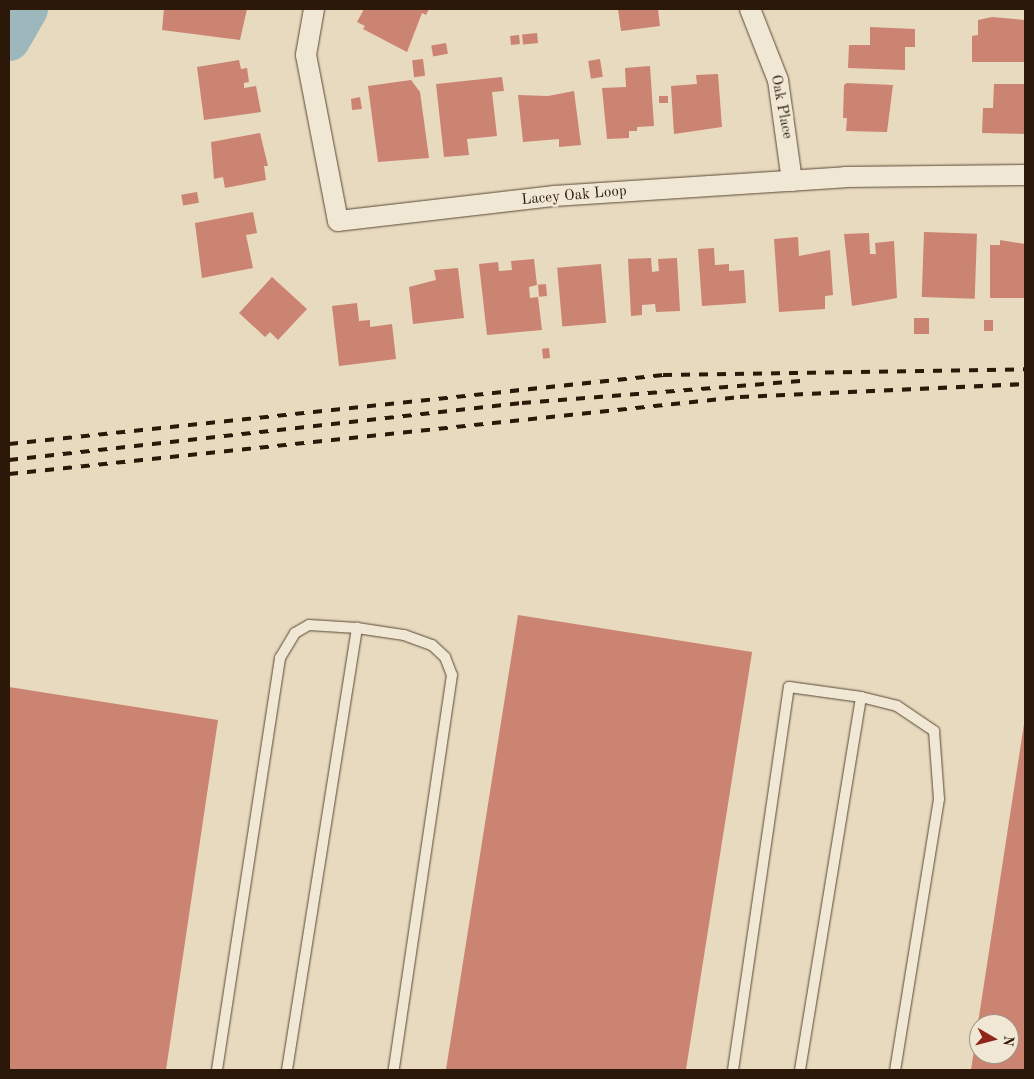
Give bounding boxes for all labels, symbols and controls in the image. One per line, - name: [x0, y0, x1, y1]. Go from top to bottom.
- street label: Oak Place: [766, 73, 796, 141]
- street label: Lacey Oak Loop: [521, 182, 627, 210]
- north arrow: [969, 1014, 1019, 1064]
- text: N: [1000, 1035, 1016, 1047]

